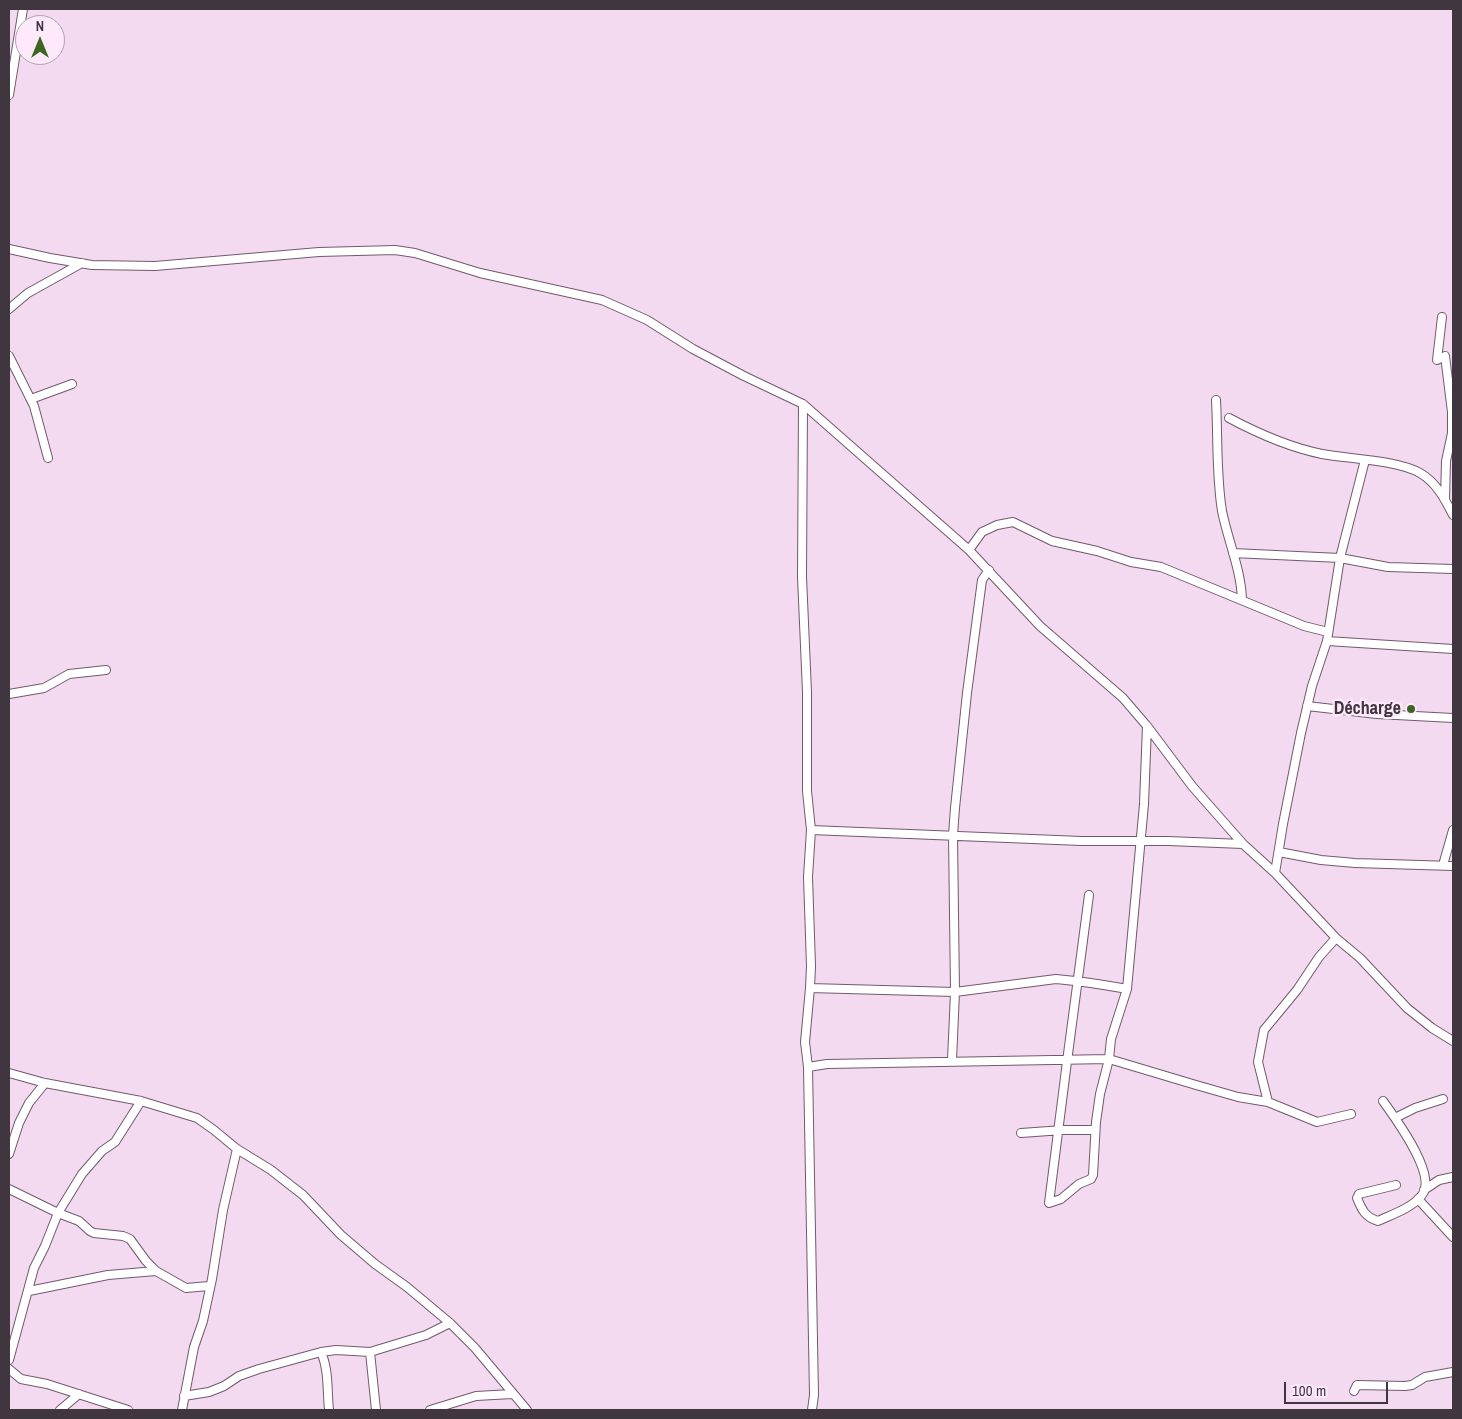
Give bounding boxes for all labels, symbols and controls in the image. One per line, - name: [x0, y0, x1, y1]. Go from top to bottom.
- north arrow: [15, 15, 65, 65]
- text: N: [36, 17, 44, 35]
- place label: Décharge: [1334, 698, 1401, 720]
- marker: Décharge: [1405, 703, 1417, 715]
- scale bar: [1287, 1372, 1391, 1404]
- text: 100 m: [1292, 1380, 1326, 1401]

